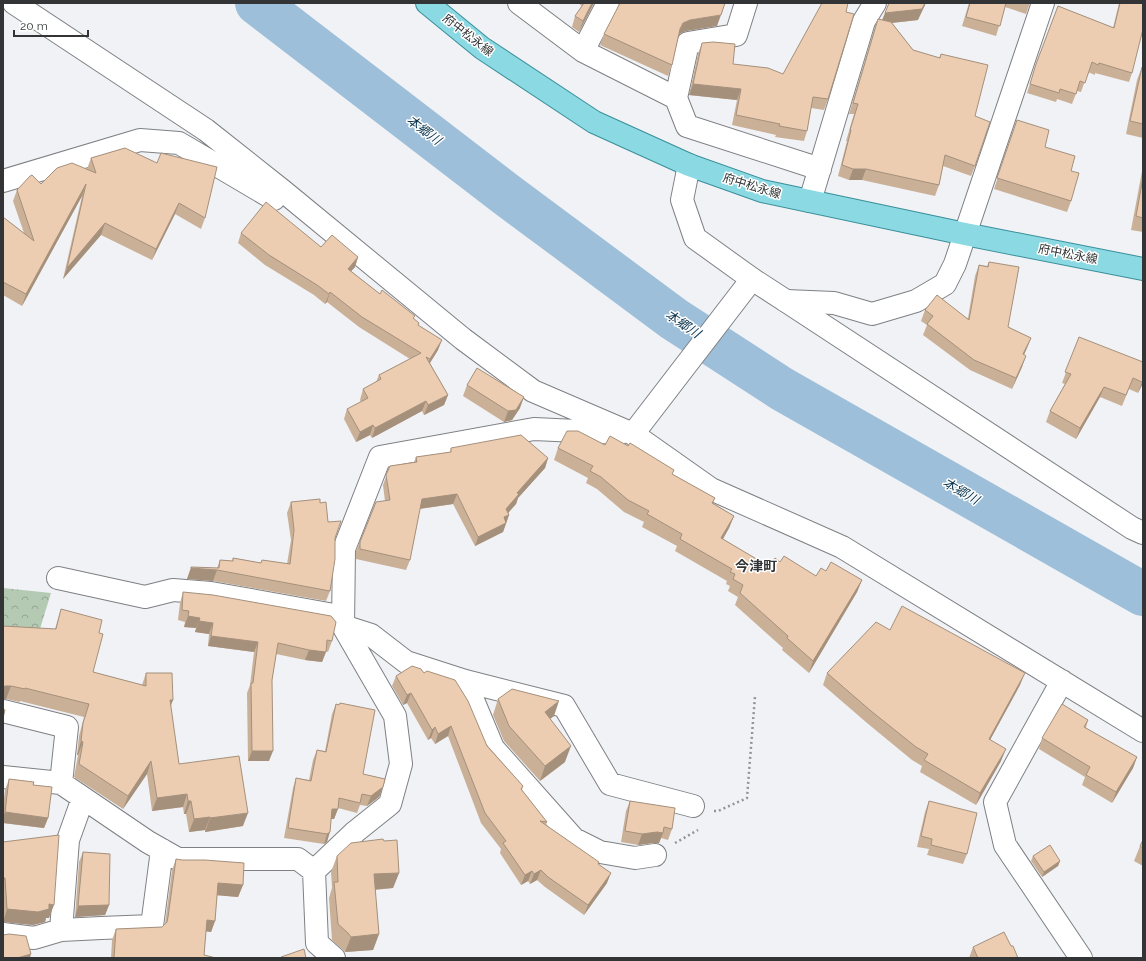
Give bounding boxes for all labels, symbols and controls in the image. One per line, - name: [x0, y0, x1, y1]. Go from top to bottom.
- street label: 府中松永線: [440, 11, 496, 59]
- scale bar: [14, 12, 88, 38]
- text: 20 m: [20, 19, 48, 33]
- water label: 本郷川: [404, 112, 446, 149]
- street label: 府中松永線: [721, 171, 783, 201]
- street label: 府中松永線: [1037, 241, 1099, 267]
- water label: 本郷川: [663, 307, 705, 342]
- water label: 本郷川: [940, 475, 983, 508]
- district label: 今津町: [735, 558, 777, 574]

